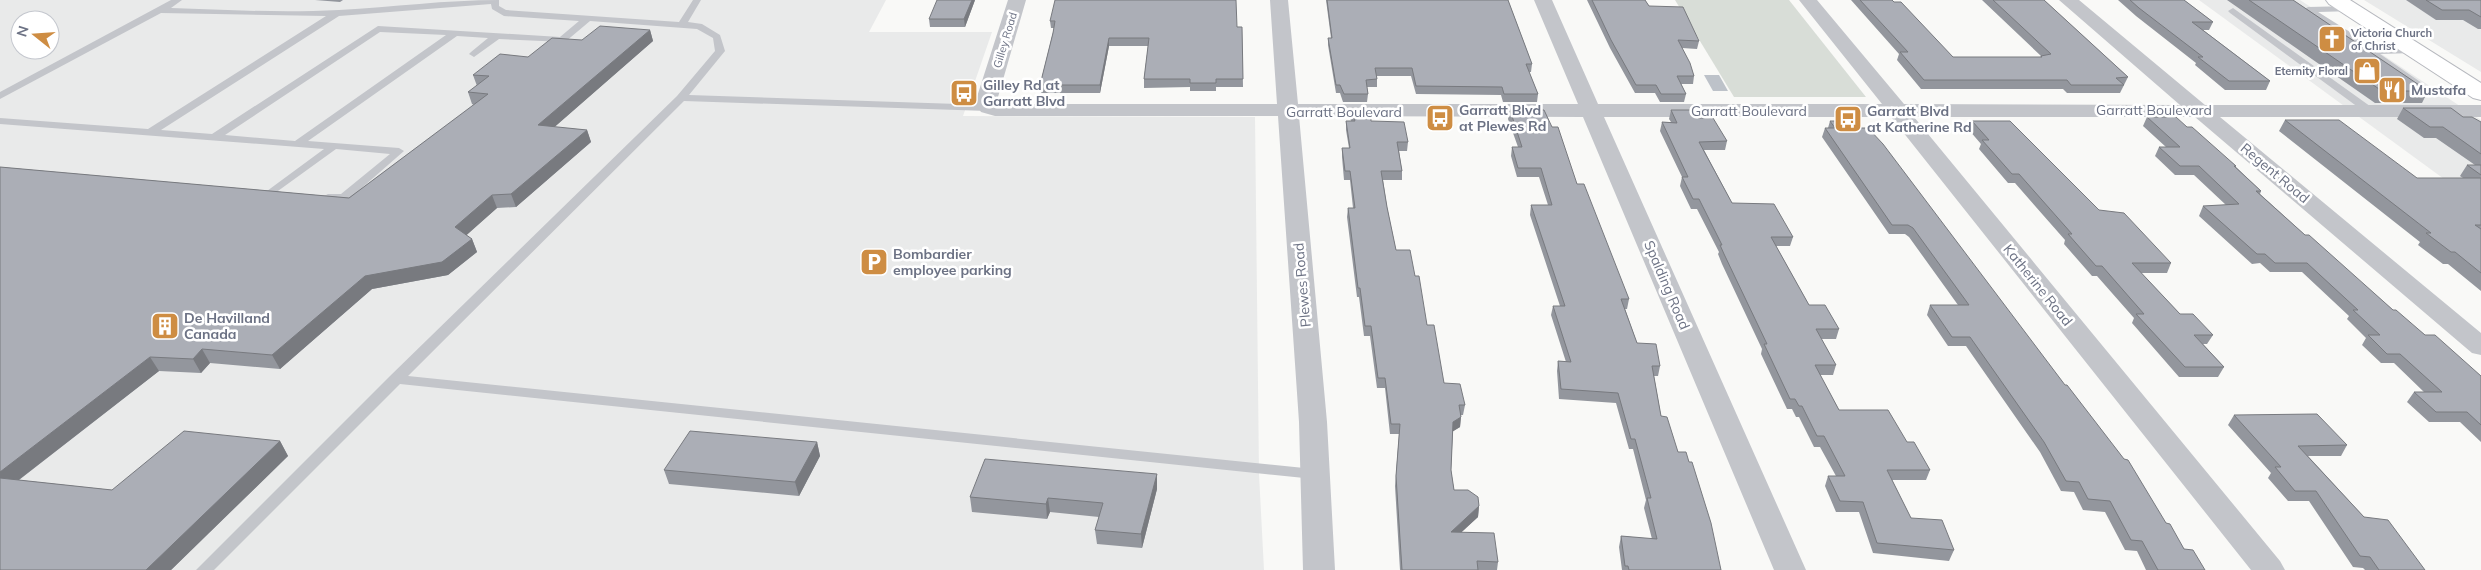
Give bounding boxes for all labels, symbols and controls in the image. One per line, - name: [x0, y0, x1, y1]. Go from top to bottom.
- north arrow: [10, 10, 60, 60]
- street label: Gilley Road: [990, 10, 1020, 70]
- text: N: [12, 24, 33, 39]
- church icon: Victoria Church of Christ: [2317, 24, 2347, 54]
- place label: Victoria Church of Christ: [2350, 26, 2432, 53]
- shop icon: Eternity Floral: [2352, 56, 2382, 86]
- place label: Eternity Floral: [2275, 64, 2348, 78]
- restaurant icon: Mustafa: [2377, 75, 2407, 105]
- place label: Gilley Rd at Garratt Blvd: [983, 76, 1065, 110]
- bus stop icon: Gilley Rd at Garratt Blvd: [949, 78, 979, 108]
- place label: Mustafa: [2411, 81, 2466, 99]
- place label: Garratt Blvd at Plewes Rd: [1459, 101, 1546, 135]
- street label: Garratt Boulevard: [2096, 101, 2212, 119]
- street label: Garratt Boulevard: [1691, 102, 1807, 120]
- place label: Garratt Blvd at Katherine Rd: [1867, 102, 1972, 136]
- street label: Garratt Boulevard: [1286, 103, 1402, 121]
- bus stop icon: Garratt Blvd at Plewes Rd: [1425, 103, 1455, 133]
- bus stop icon: Garratt Blvd at Katherine Rd: [1833, 104, 1863, 134]
- street label: Regent Road: [2237, 139, 2313, 207]
- street label: Spalding Road: [1640, 238, 1694, 332]
- street label: Katherine Road: [1999, 240, 2077, 330]
- street label: Plewes Road: [1289, 242, 1315, 328]
- place label: Bombardier employee parking: [893, 245, 1012, 279]
- parking icon: Bombardier employee parking: [859, 247, 889, 277]
- place label: De Havilland Canada: [184, 309, 270, 343]
- building icon: De Havilland Canada: [150, 311, 180, 341]

